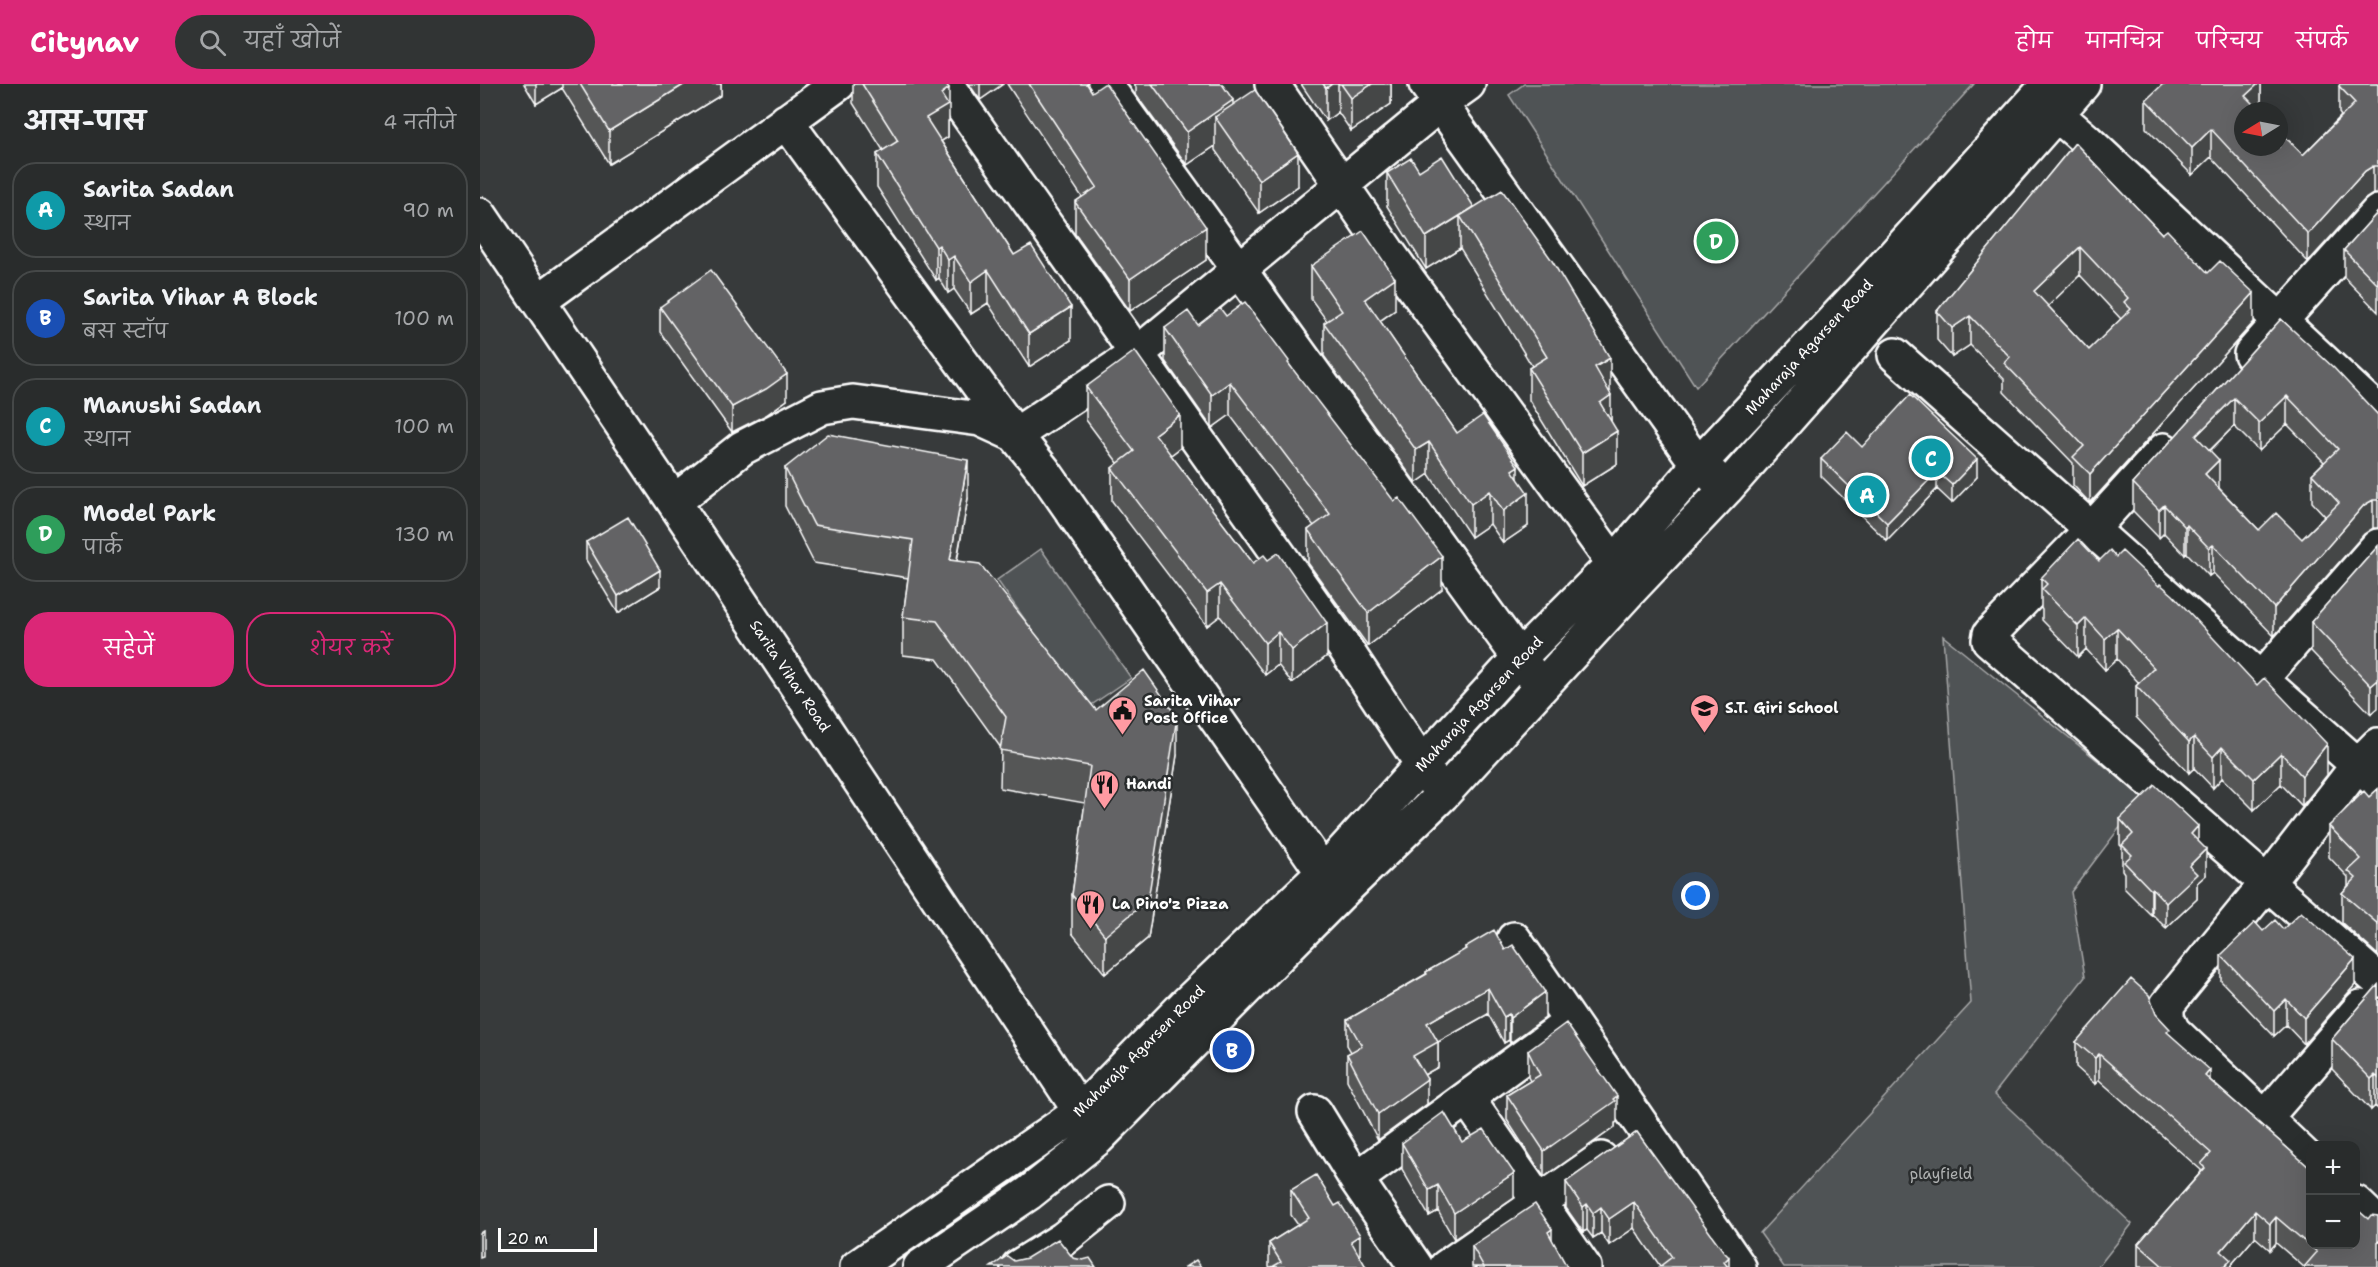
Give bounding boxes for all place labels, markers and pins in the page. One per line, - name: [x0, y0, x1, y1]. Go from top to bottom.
- pin: D: [1696, 218, 1736, 264]
- pin: C: [1912, 436, 1950, 481]
- pin: A: [1848, 472, 1886, 518]
- place label: Sarita Vihar Post Office: [1144, 691, 1241, 728]
- school or university icon: S.T. Giri School: [1688, 692, 1720, 734]
- public building icon: Sarita Vihar Post Office: [1107, 694, 1139, 736]
- place label: S.T. Giri School: [1725, 698, 1839, 718]
- restaurant icon: Handi: [1089, 768, 1121, 810]
- place label: Handi: [1126, 774, 1172, 794]
- restaurant icon: La Pino'z Pizza: [1075, 888, 1107, 930]
- place label: La Pino'z Pizza: [1112, 894, 1229, 914]
- pin: B: [1212, 1028, 1251, 1072]

